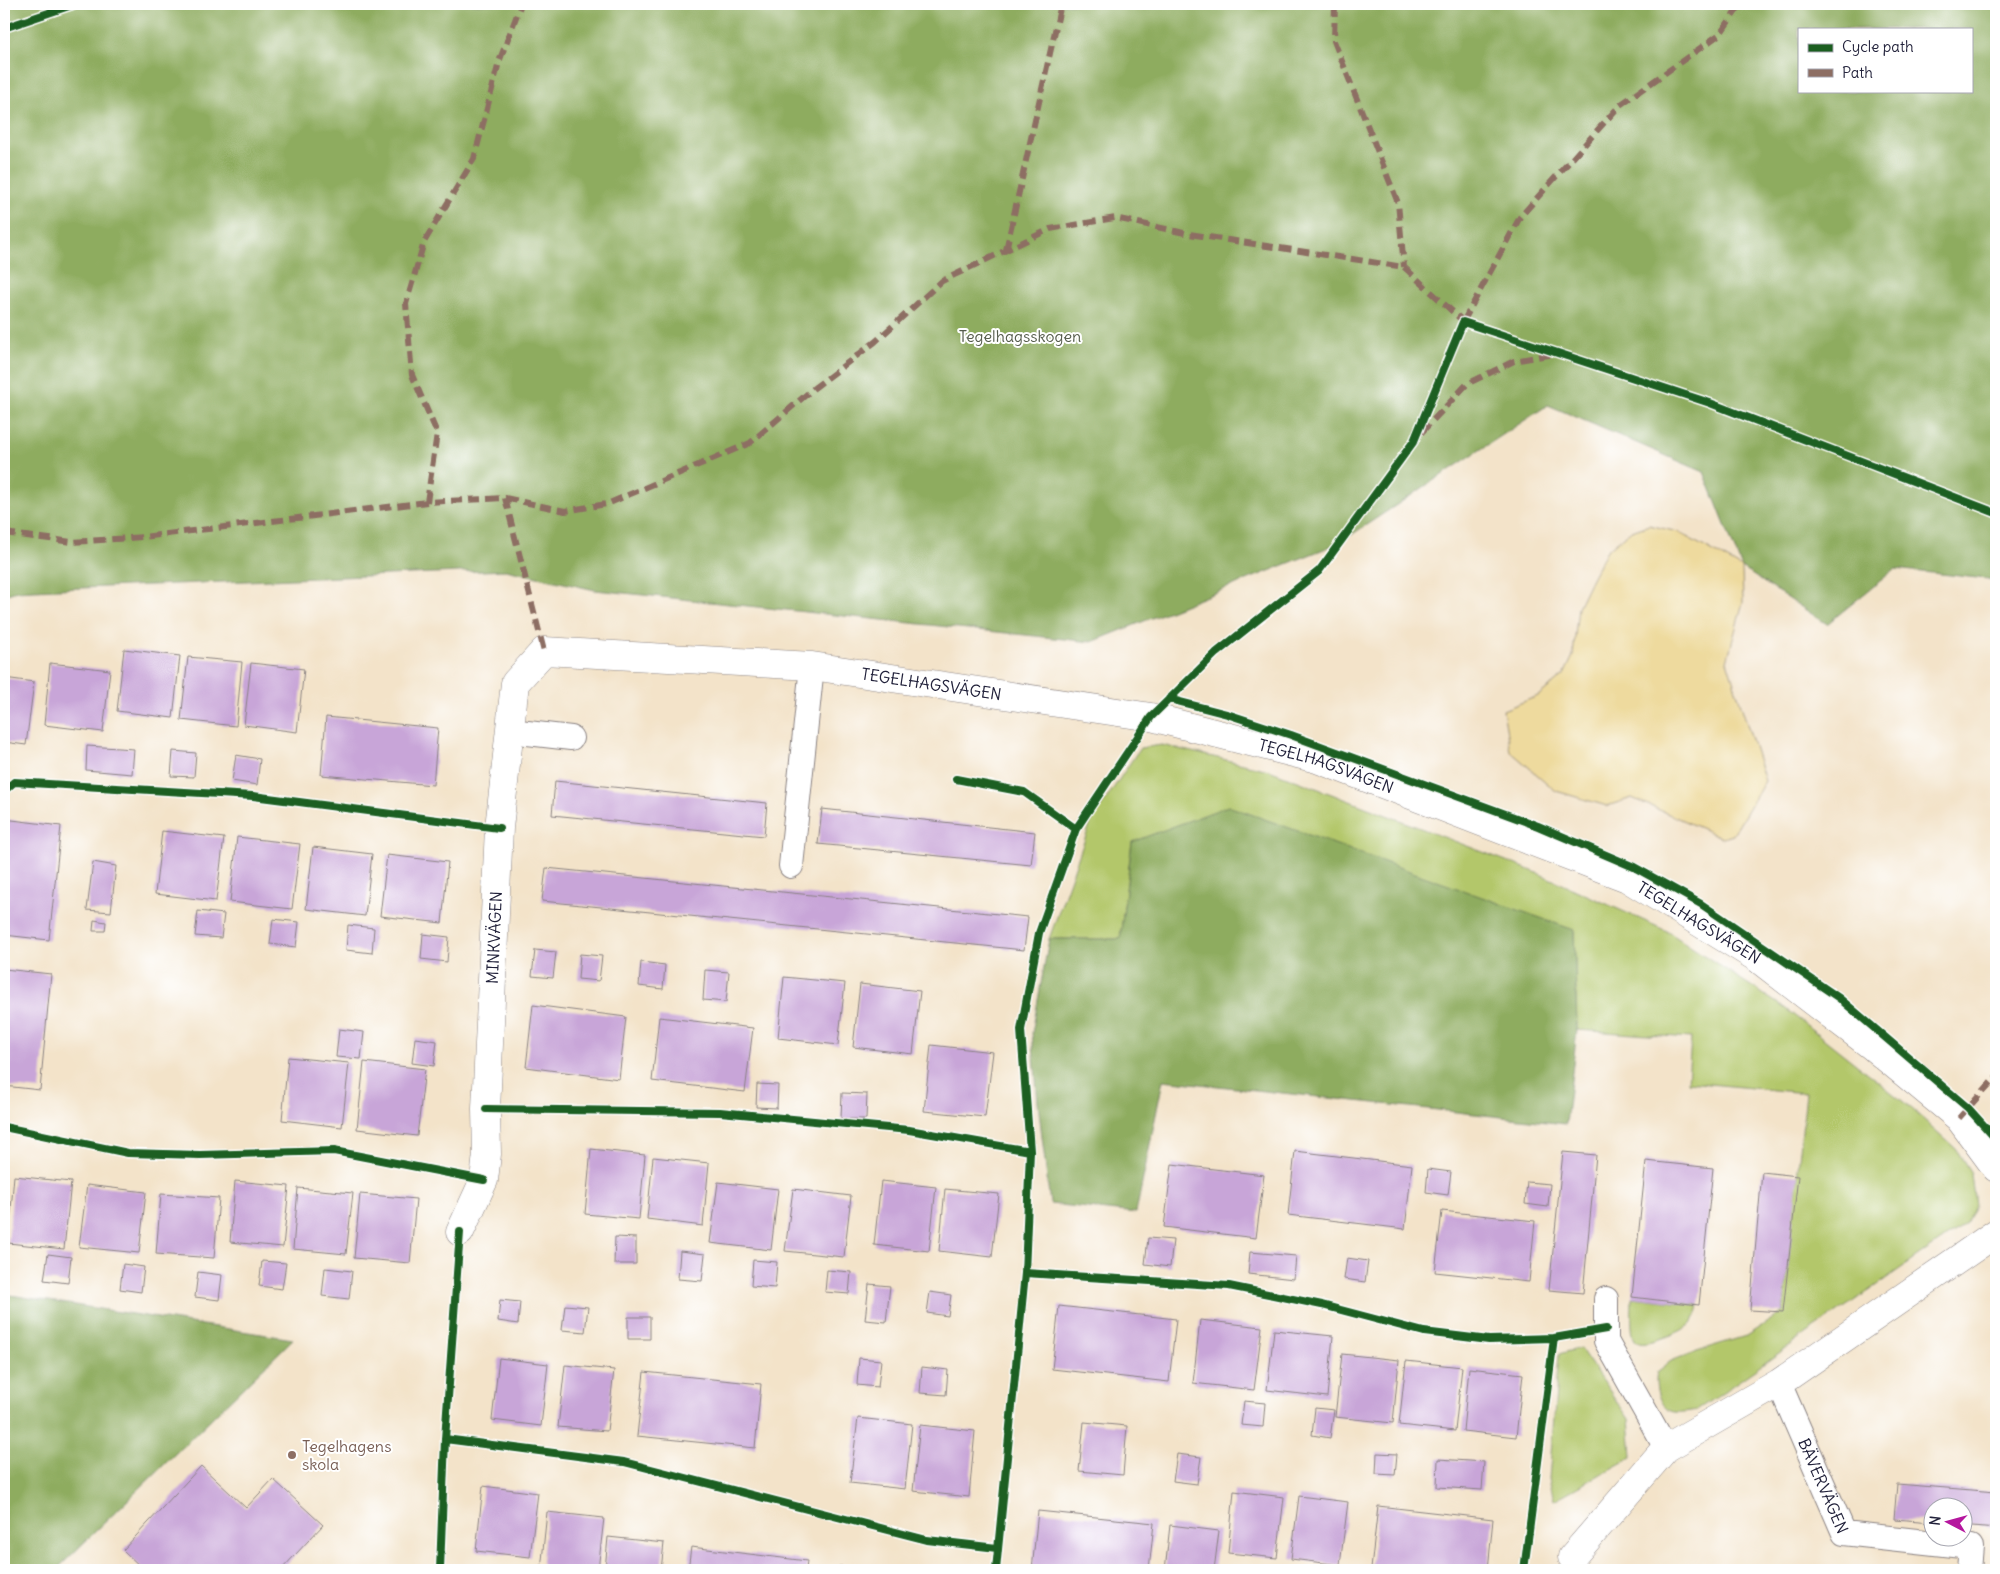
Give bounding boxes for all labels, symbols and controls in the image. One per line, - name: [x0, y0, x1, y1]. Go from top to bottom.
- legend: [1798, 28, 1972, 92]
- text: Cycle path: [1842, 37, 1914, 56]
- text: Path: [1842, 63, 1873, 82]
- park label: Tegelhagsskogen: [959, 326, 1081, 346]
- street label: TEGELHAGSVÄGEN: [860, 664, 1003, 704]
- street label: TEGELHAGSVÄGEN: [1256, 735, 1397, 798]
- street label: TEGELHAGSVÄGEN: [1634, 877, 1765, 968]
- street label: MINKVÄGEN: [482, 891, 506, 984]
- street label: BÄVERVÄGEN: [1794, 1435, 1853, 1536]
- place label: Tegelhagens skola: [302, 1436, 391, 1474]
- marker: Tegelhagens skola: [286, 1449, 298, 1461]
- north arrow: [1922, 1496, 1972, 1546]
- text: N: [1926, 1515, 1945, 1526]

